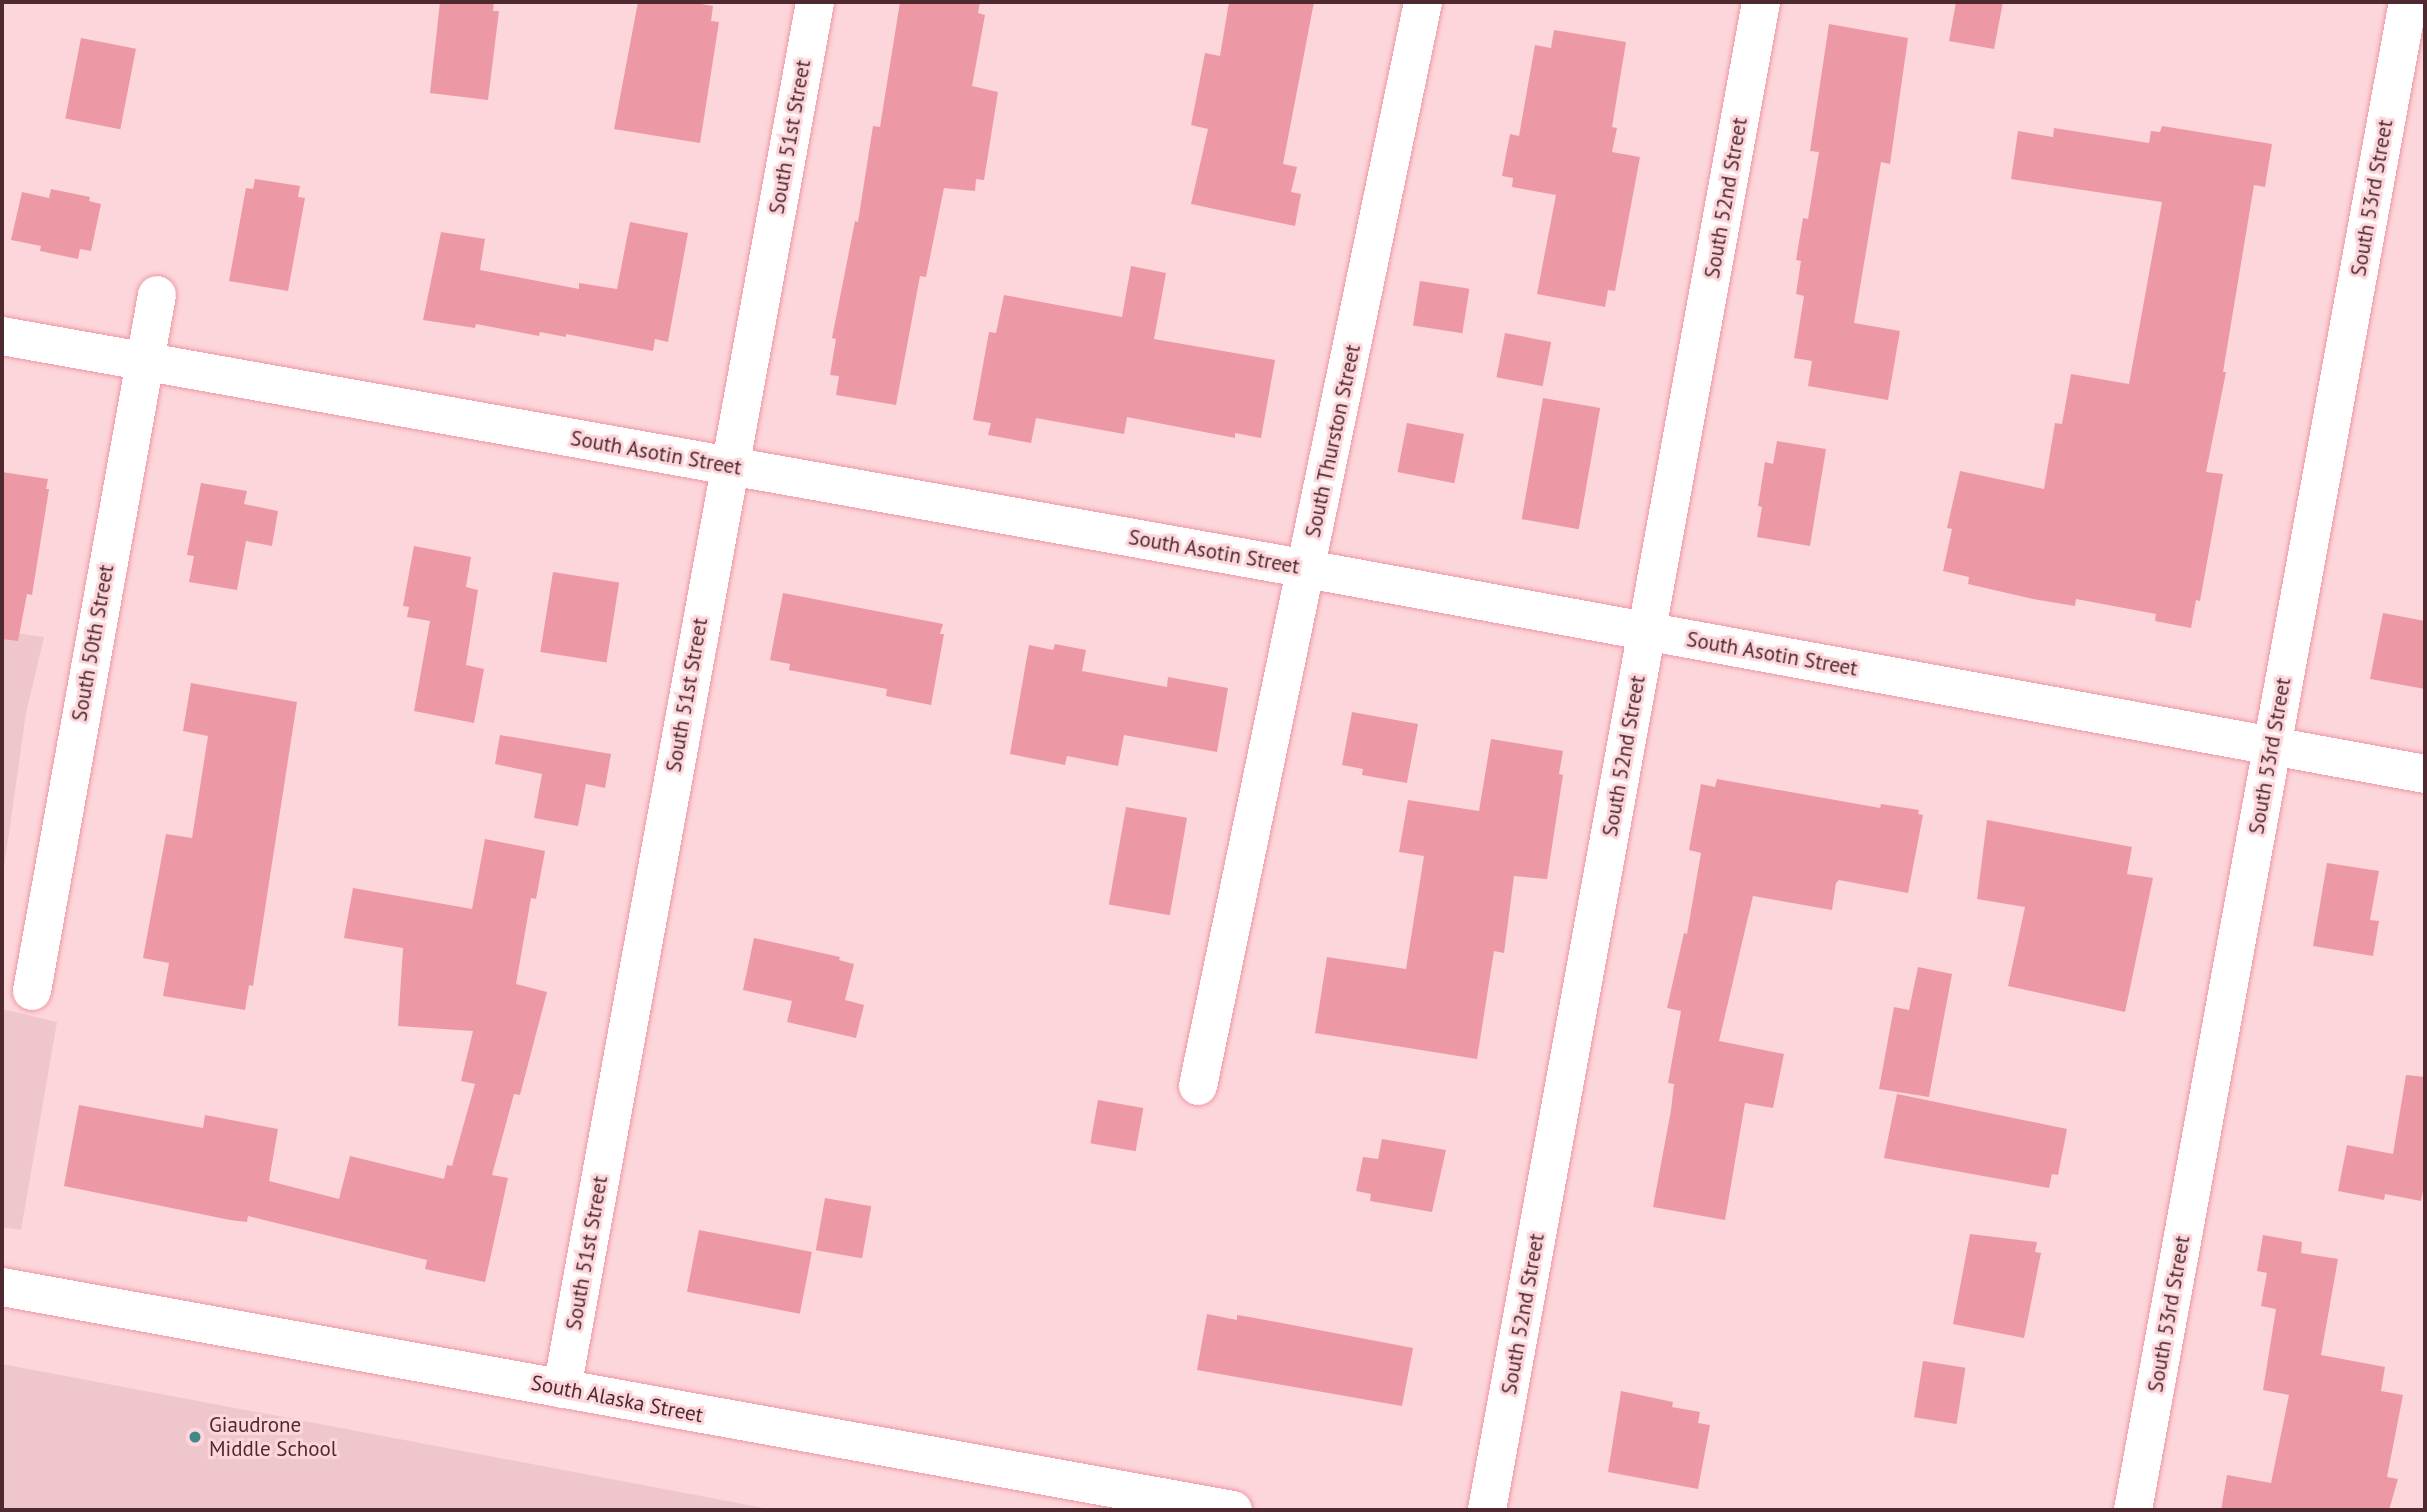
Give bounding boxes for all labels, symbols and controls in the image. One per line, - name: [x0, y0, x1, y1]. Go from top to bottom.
- street label: South 51st Street: [764, 58, 816, 216]
- street label: South 52nd Street: [1699, 116, 1753, 280]
- street label: South 53rd Street: [2346, 118, 2398, 278]
- street label: South Thurston Street: [1300, 342, 1366, 540]
- street label: South Asotin Street: [568, 426, 744, 480]
- street label: South Asotin Street: [1126, 525, 1302, 579]
- street label: South 50th Street: [67, 563, 119, 723]
- street label: South 51st Street: [661, 616, 713, 774]
- street label: South Asotin Street: [1684, 627, 1860, 681]
- street label: South 52nd Street: [1597, 674, 1651, 838]
- street label: South 53rd Street: [2244, 676, 2296, 836]
- street label: South 51st Street: [561, 1174, 613, 1332]
- street label: South 52nd Street: [1496, 1232, 1550, 1396]
- street label: South 53rd Street: [2143, 1234, 2195, 1394]
- street label: South Alaska Street: [529, 1370, 705, 1428]
- place label: Giaudrone Middle School: [209, 1412, 337, 1462]
- marker: Giaudrone Middle School: [187, 1429, 203, 1445]

